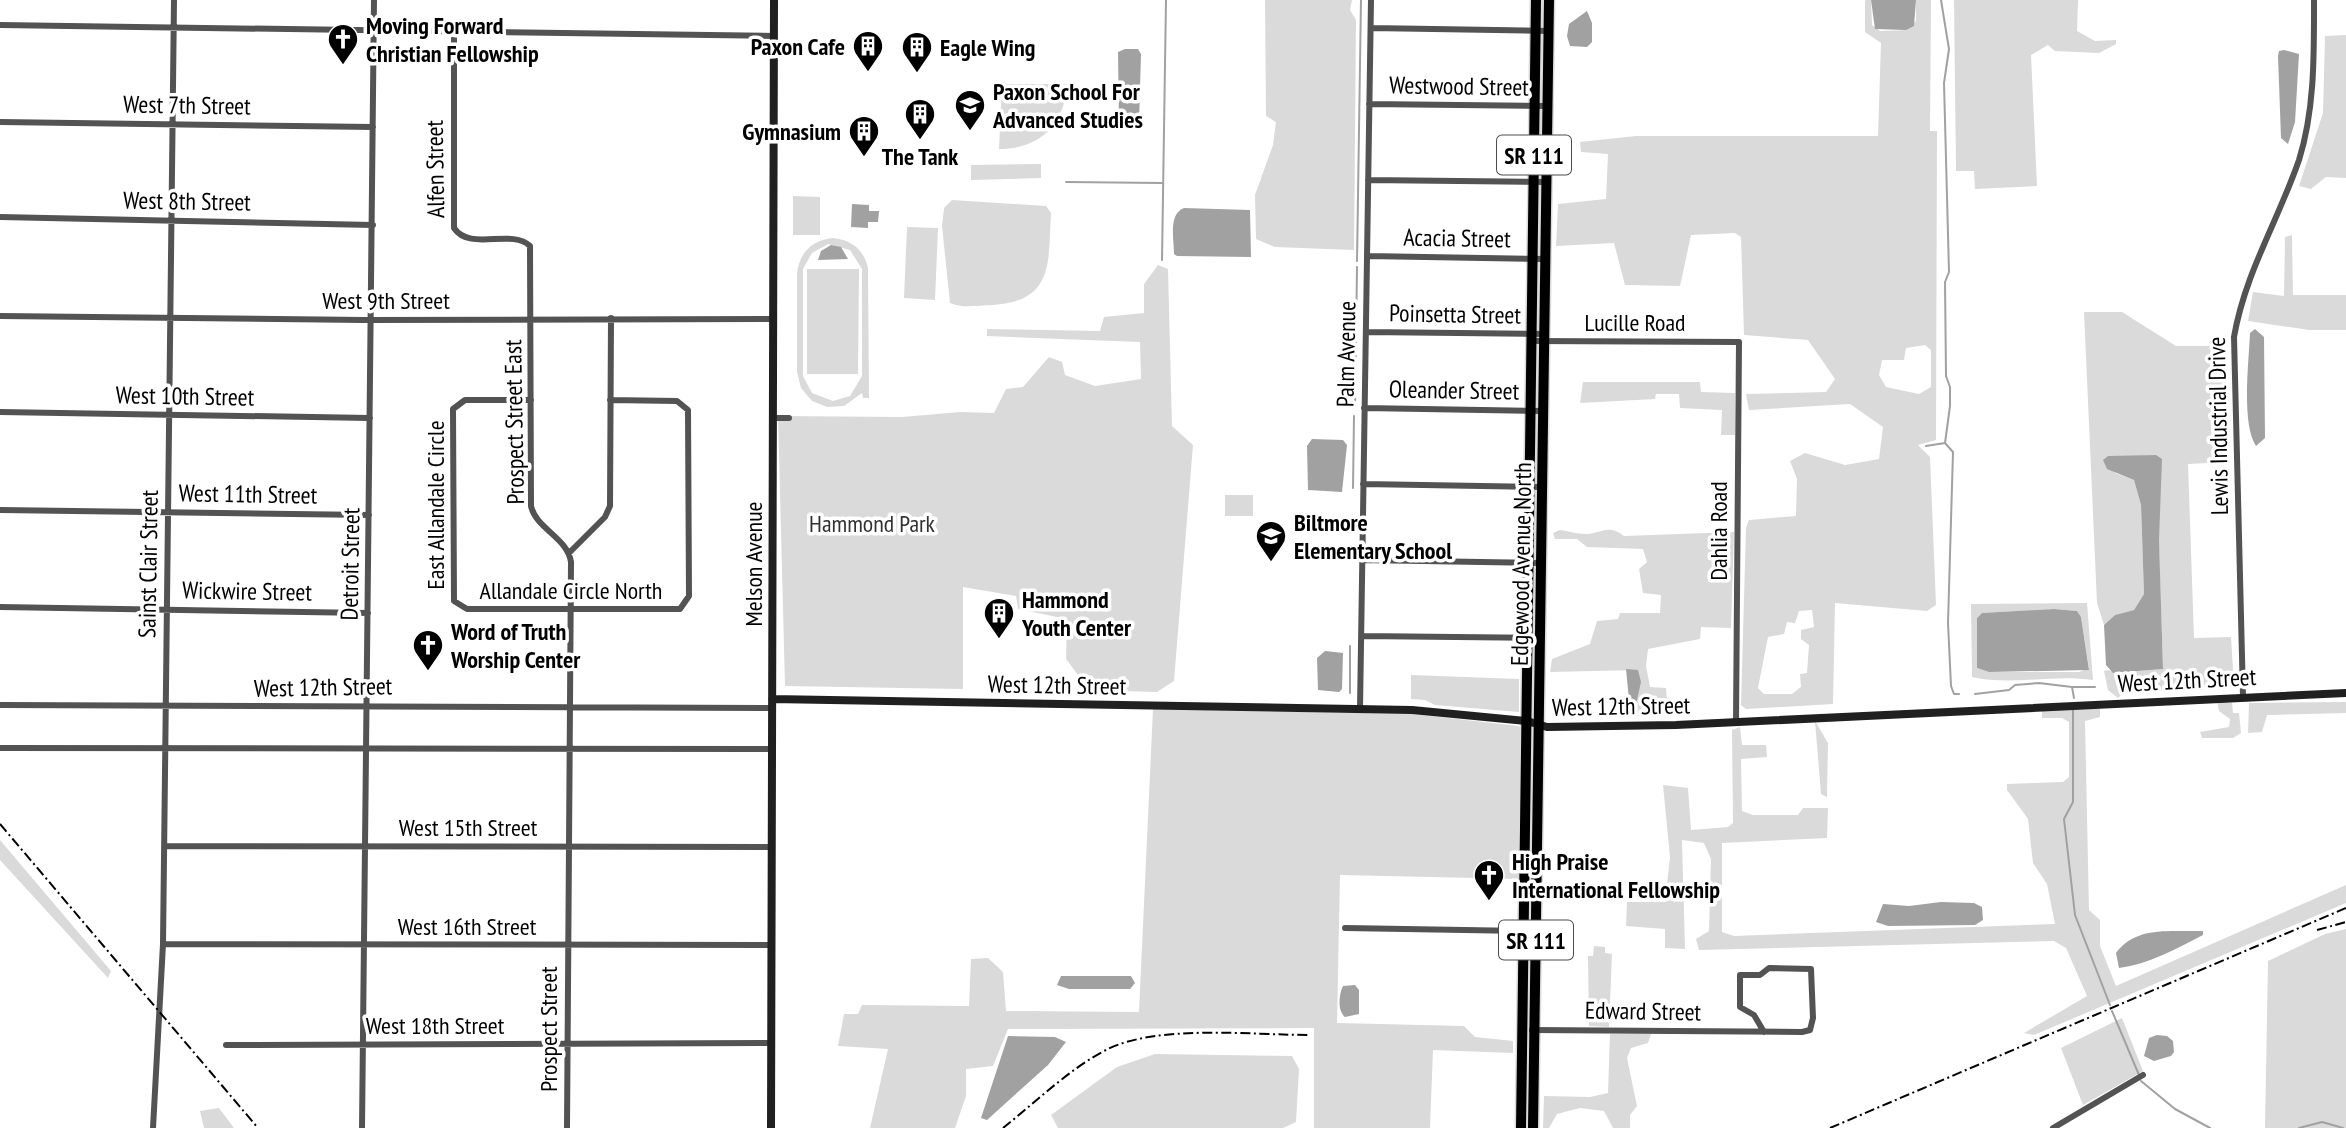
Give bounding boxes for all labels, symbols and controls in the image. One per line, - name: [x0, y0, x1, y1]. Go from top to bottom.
- place label: Moving Forward Christian Fellowship: [366, 10, 539, 69]
- church icon: Moving Forward Christian Fellowship: [326, 22, 360, 66]
- building icon: Paxon Cafe: [851, 29, 885, 73]
- building icon: Eagle Wing: [900, 30, 934, 74]
- place label: Paxon Cafe: [751, 31, 845, 62]
- place label: Eagle Wing: [940, 32, 1035, 63]
- street label: Westwood Street: [1389, 69, 1530, 103]
- place label: Paxon School For Advanced Studies: [992, 76, 1143, 135]
- street label: West 7th Street: [123, 88, 251, 122]
- school or university icon: Paxon School For Advanced Studies: [953, 88, 987, 132]
- building icon: The Tank: [903, 97, 937, 141]
- building icon: Gymnasium: [847, 114, 881, 158]
- place label: Gymnasium: [742, 116, 841, 147]
- street label: Alfen Street: [419, 119, 451, 218]
- road number: SR 111: [1497, 136, 1571, 174]
- place label: The Tank: [882, 141, 958, 172]
- street label: West 8th Street: [123, 184, 252, 218]
- street label: Acacia Street: [1403, 222, 1511, 254]
- street label: West 9th Street: [322, 285, 450, 316]
- street label: Poinsetta Street: [1389, 297, 1522, 331]
- street label: Palm Avenue: [1330, 301, 1362, 407]
- street label: Lucille Road: [1585, 307, 1685, 338]
- street label: Lewis Industrial Drive: [2201, 336, 2235, 516]
- street label: Prospect Street East: [497, 339, 531, 505]
- street label: Oleander Street: [1389, 373, 1520, 407]
- street label: West 10th Street: [115, 379, 255, 413]
- street label: East Allandale Circle: [420, 420, 451, 590]
- street label: Edgewood Avenue North: [1504, 462, 1538, 666]
- street label: West 11th Street: [178, 477, 318, 511]
- street label: Dahlia Road: [1703, 481, 1734, 581]
- street label: Sainst Clair Street: [131, 489, 165, 638]
- street label: Melson Avenue: [738, 502, 769, 626]
- street label: Detroit Street: [334, 507, 366, 621]
- place label: Biltmore Elementary School: [1294, 507, 1452, 566]
- park label: Hammond Park: [809, 508, 936, 539]
- school or university icon: Biltmore Elementary School: [1254, 519, 1288, 563]
- street label: Wickwire Street: [182, 574, 313, 608]
- street label: Allandale Circle North: [480, 575, 662, 606]
- place label: Hammond Youth Center: [1021, 584, 1132, 643]
- building icon: Hammond Youth Center: [982, 596, 1016, 640]
- place label: Word of Truth Worship Center: [450, 616, 581, 675]
- church icon: Word of Truth Worship Center: [411, 628, 445, 672]
- street label: West 12th Street: [2117, 661, 2257, 699]
- street label: West 12th Street: [987, 668, 1127, 702]
- street label: West 12th Street: [253, 670, 393, 704]
- street label: West 12th Street: [1551, 689, 1691, 723]
- street label: West 15th Street: [399, 812, 538, 843]
- place label: High Praise International Fellowship: [1512, 846, 1720, 905]
- church icon: High Praise International Fellowship: [1472, 858, 1506, 902]
- street label: West 16th Street: [398, 911, 537, 942]
- road number: SR 111: [1499, 920, 1573, 959]
- street label: Prospect Street: [533, 966, 564, 1092]
- street label: Edward Street: [1585, 994, 1702, 1028]
- street label: West 18th Street: [366, 1010, 505, 1041]

